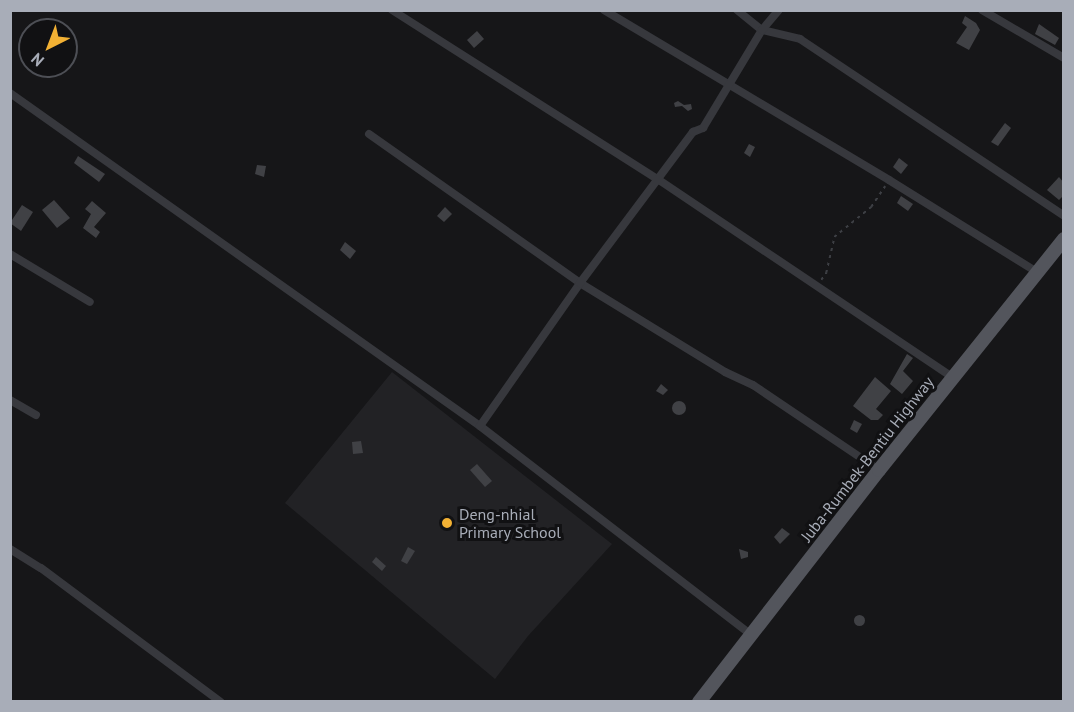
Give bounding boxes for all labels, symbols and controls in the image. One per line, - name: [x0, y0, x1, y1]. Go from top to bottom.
- north arrow: [18, 18, 78, 78]
- text: N: [27, 49, 48, 71]
- street label: Juba-Rumbek-Bentiu Highway: [797, 373, 937, 545]
- place label: Deng-nhial Primary School: [459, 504, 561, 542]
- marker: Deng-nhial Primary School: [440, 516, 454, 530]

